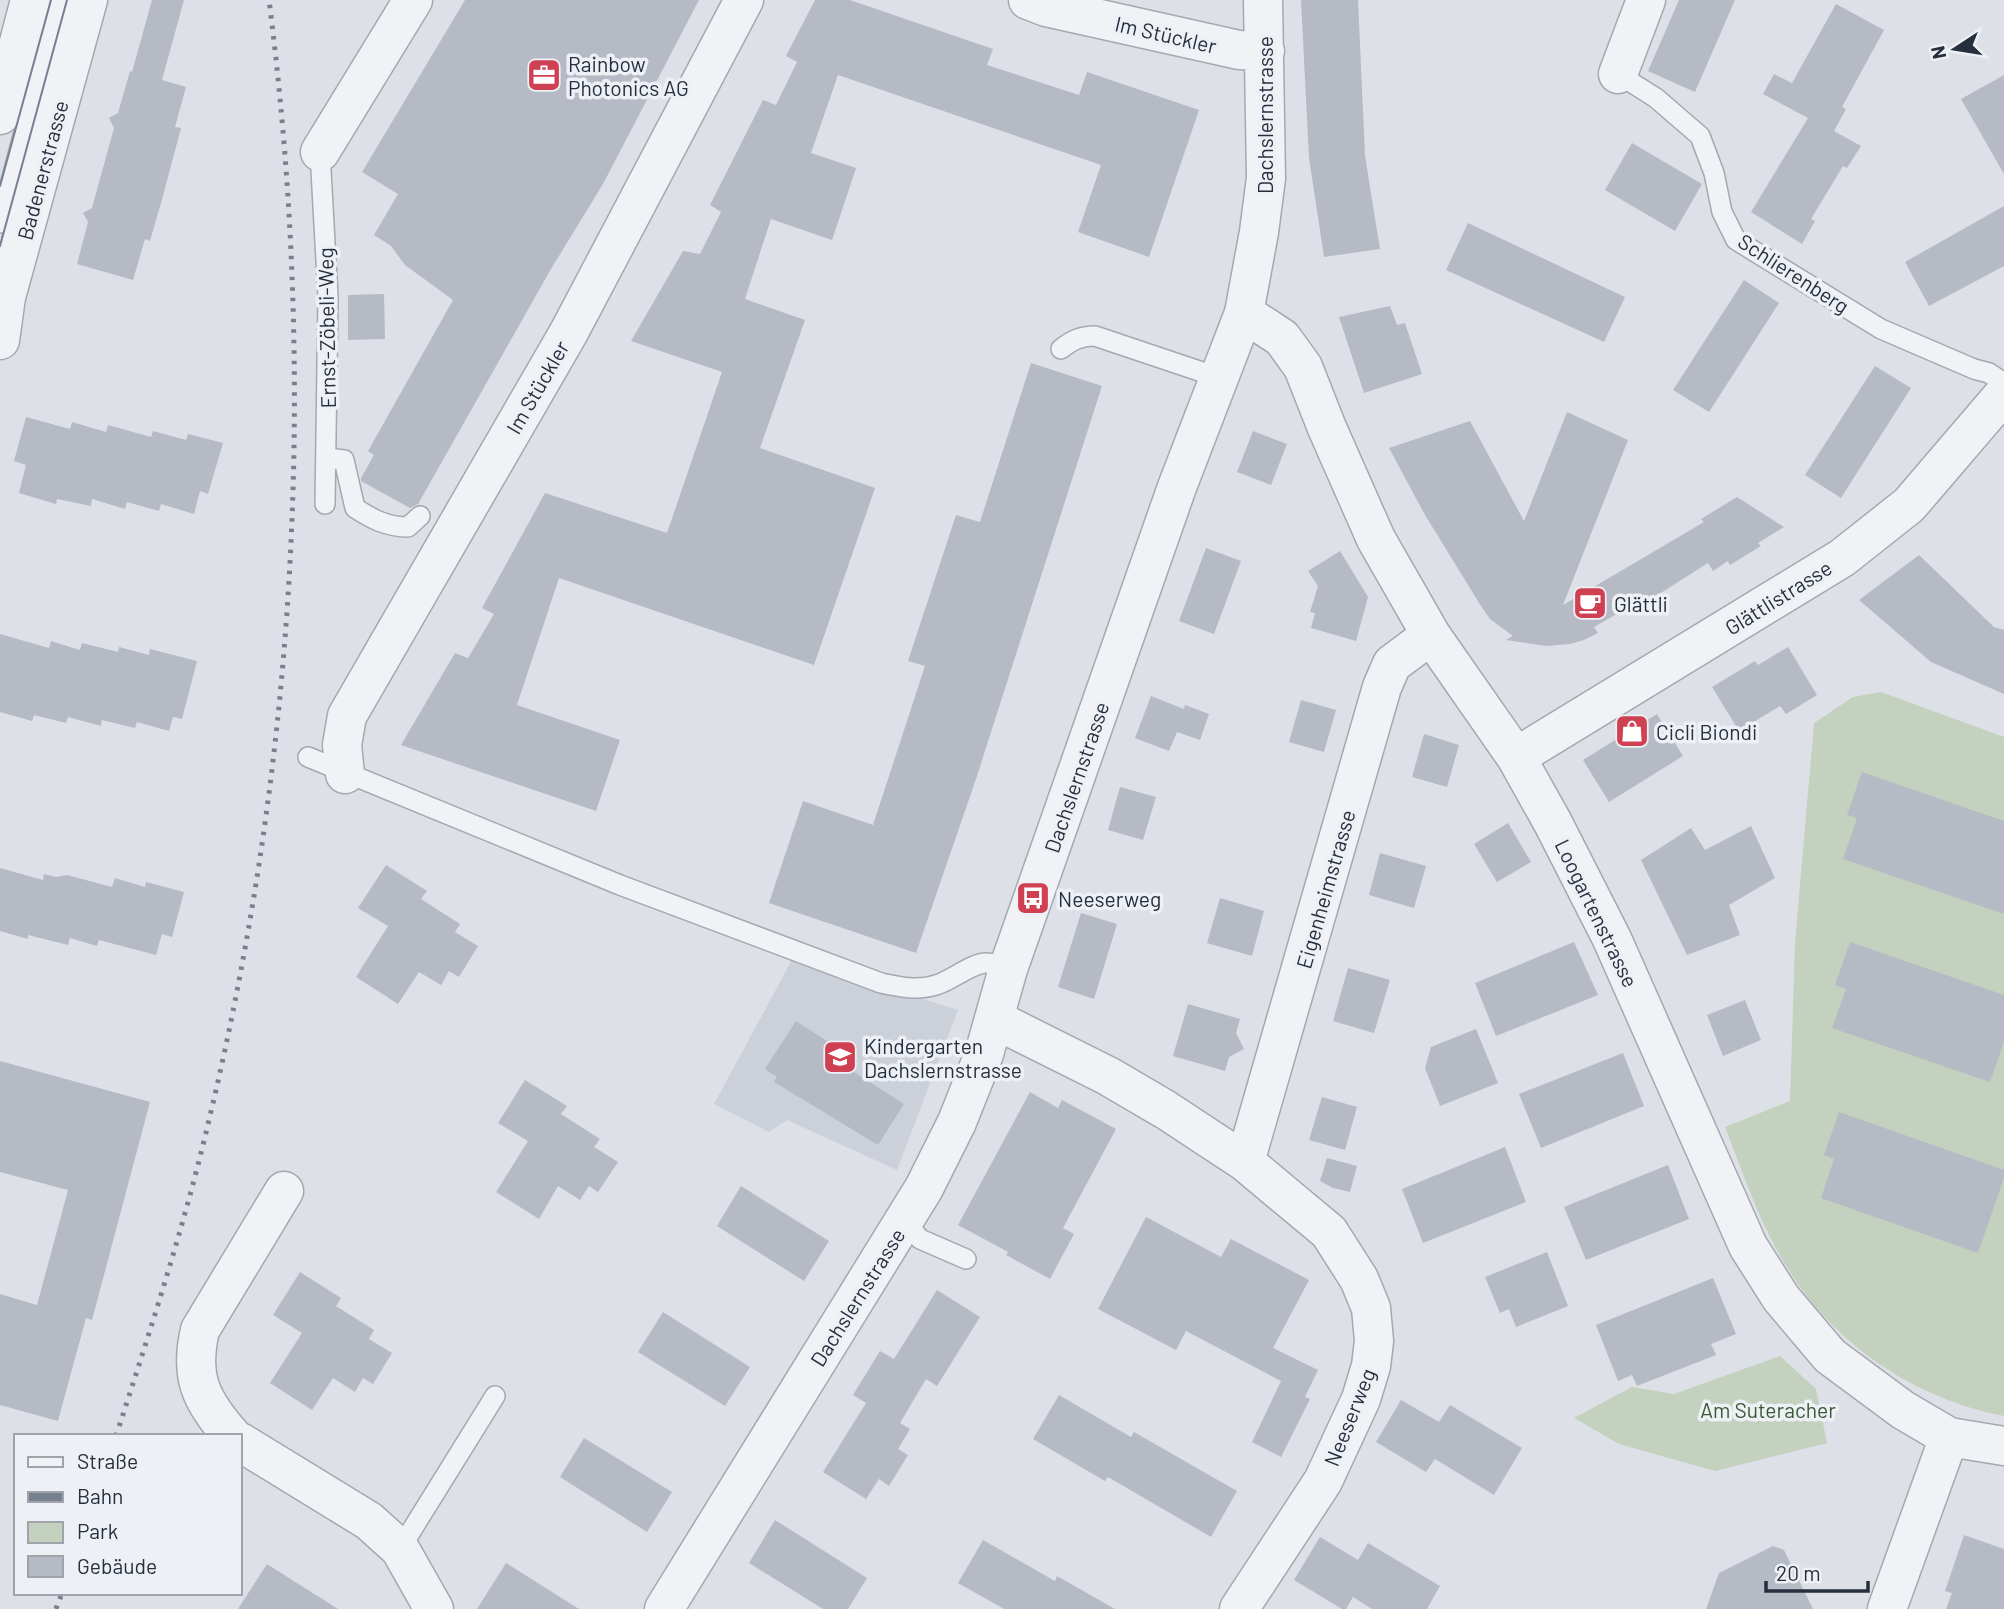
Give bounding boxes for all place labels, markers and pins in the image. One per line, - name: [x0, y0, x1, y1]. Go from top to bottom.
- place label: Rainbow Photonics AG: [568, 51, 689, 100]
- office icon: Rainbow Photonics AG: [525, 56, 563, 94]
- cafe icon: Glättli: [1571, 584, 1609, 622]
- place label: Glättli: [1614, 591, 1668, 616]
- shop icon: Cicli Biondi: [1613, 712, 1651, 750]
- place label: Cicli Biondi: [1656, 719, 1757, 744]
- bus stop icon: Neeserweg: [1014, 879, 1052, 917]
- place label: Neeserweg: [1058, 886, 1161, 911]
- place label: Kindergarten Dachslernstrasse: [864, 1033, 1022, 1082]
- school or university icon: Kindergarten Dachslernstrasse: [821, 1038, 859, 1076]

